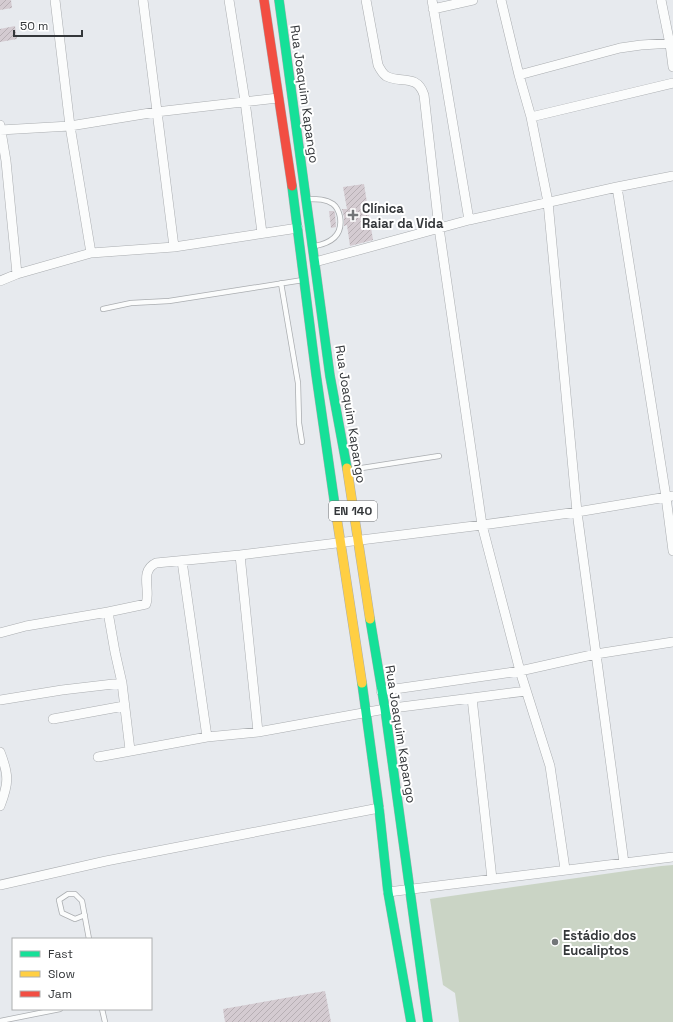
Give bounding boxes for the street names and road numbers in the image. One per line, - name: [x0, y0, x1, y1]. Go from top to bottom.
- street label: Rua Joaquim Kapango: [286, 24, 323, 164]
- street label: Rua Joaquim Kapango: [331, 344, 370, 484]
- road number: EN 140: [329, 501, 377, 521]
- street label: Rua Joaquim Kapango: [381, 664, 420, 804]

